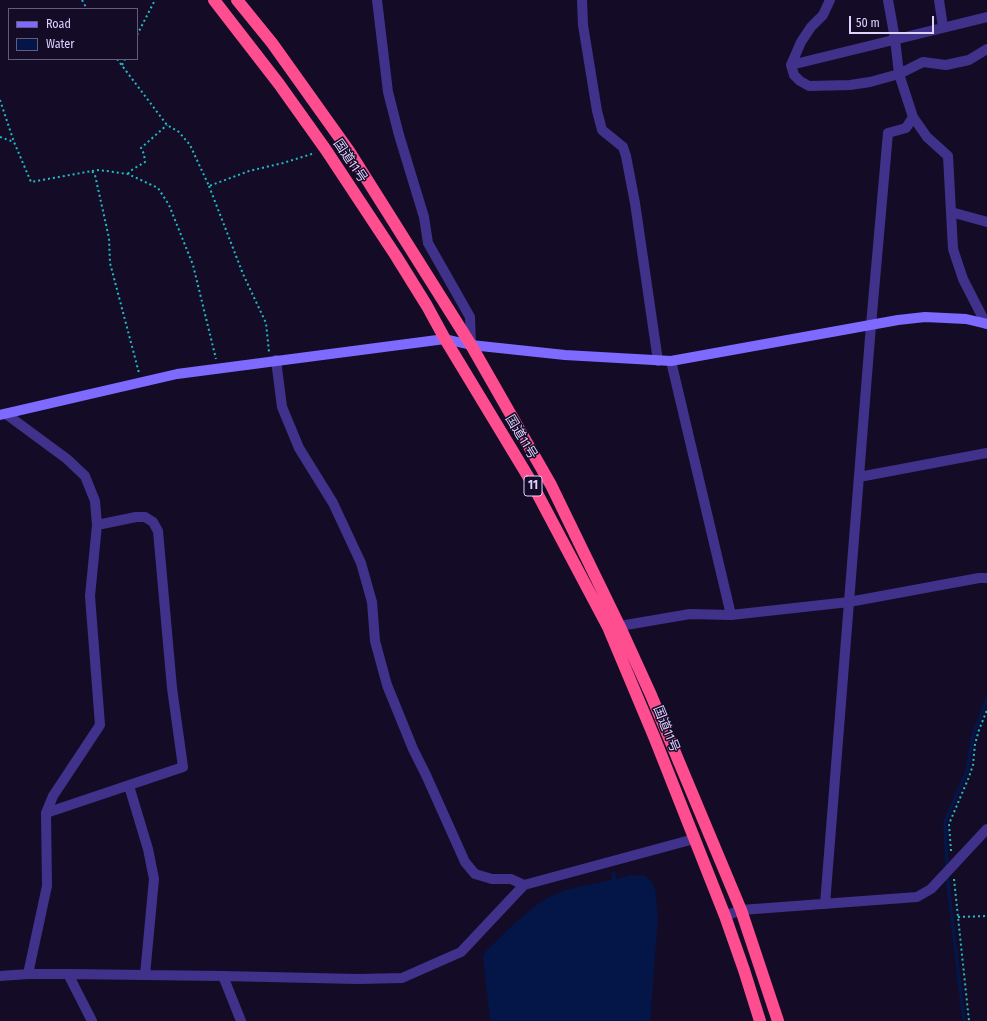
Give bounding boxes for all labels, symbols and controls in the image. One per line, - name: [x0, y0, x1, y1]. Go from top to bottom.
- legend: [8, 8, 138, 60]
- scale bar: [851, 8, 936, 34]
- text: 50 m: [856, 16, 880, 30]
- text: Road: [46, 17, 71, 31]
- text: Water: [46, 37, 74, 51]
- street label: 国道11号: [330, 136, 370, 186]
- street label: 国道11号: [502, 412, 540, 462]
- road number: 11: [524, 476, 542, 496]
- street label: 国道11号: [650, 703, 682, 755]

